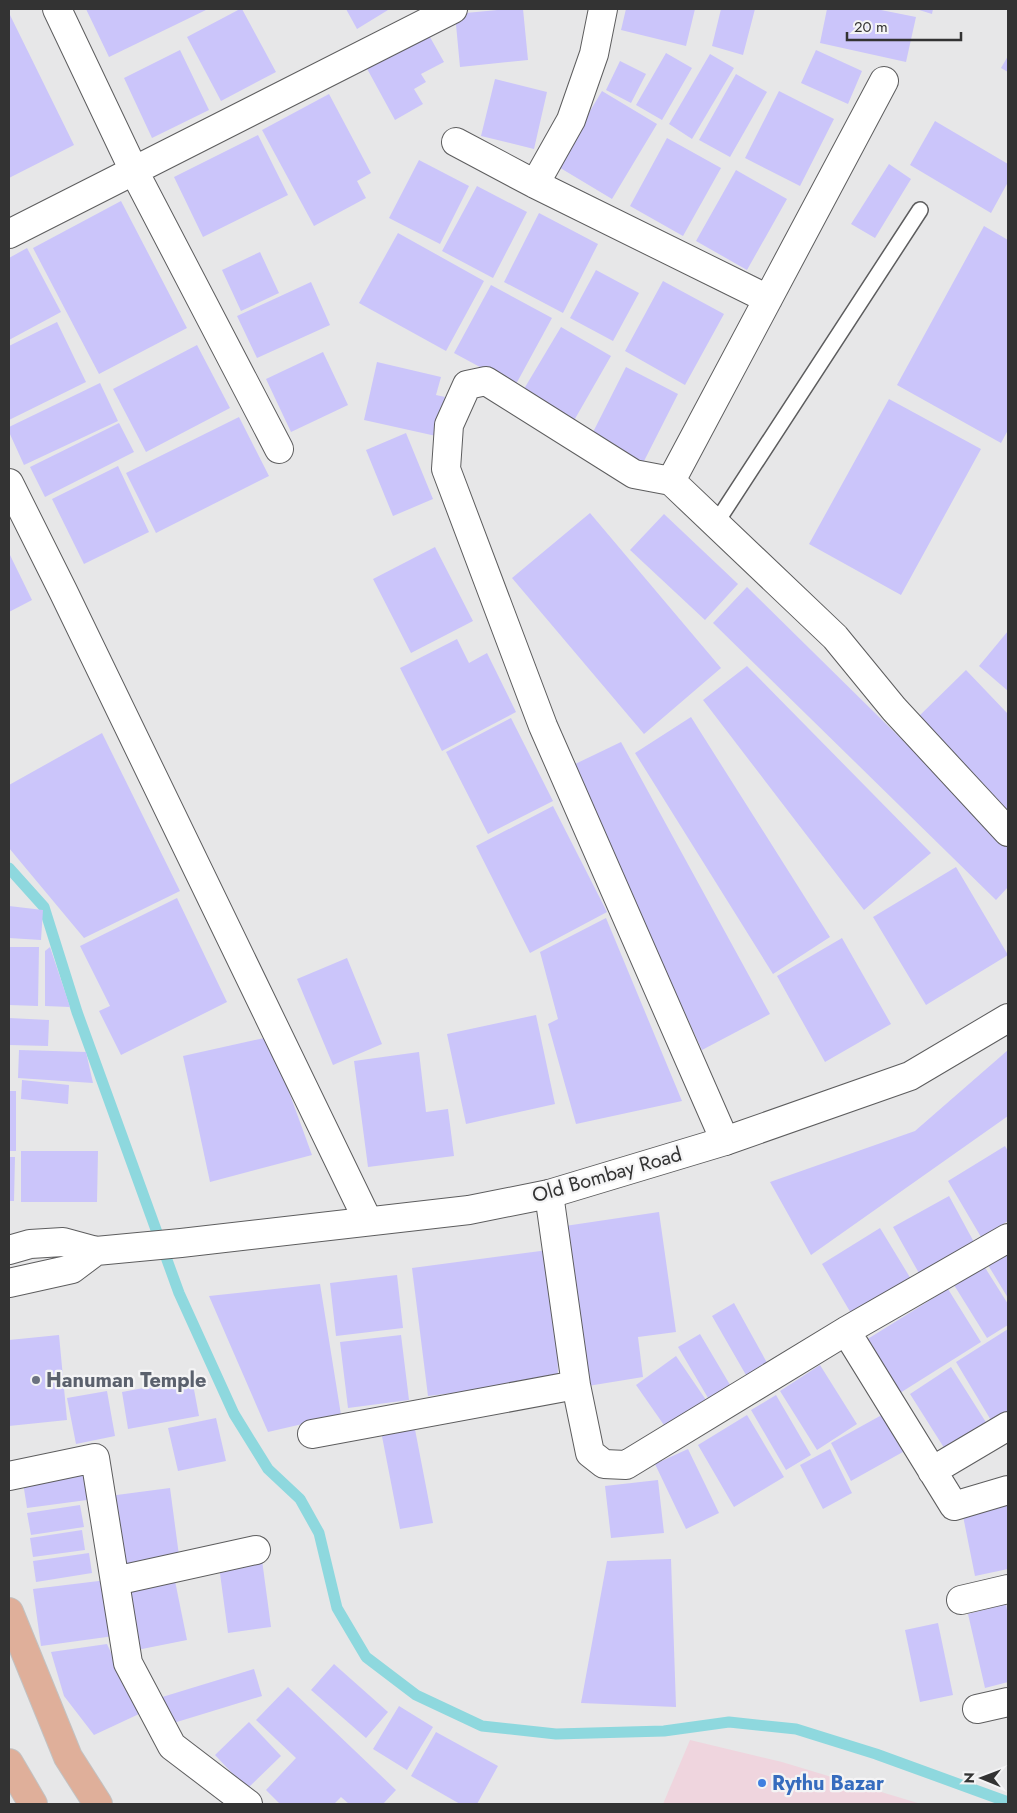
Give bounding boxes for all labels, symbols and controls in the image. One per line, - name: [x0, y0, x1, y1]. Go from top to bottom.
- scale bar: [847, 10, 961, 42]
- text: 20 m: [854, 16, 888, 38]
- street label: Old Bombay Road: [529, 1140, 685, 1210]
- place label: Hanuman Temple: [46, 1366, 206, 1395]
- marker: Hanuman Temple: [30, 1374, 42, 1386]
- north arrow: [957, 1753, 1007, 1803]
- place label: Rythu Bazar: [772, 1769, 885, 1798]
- text: N: [959, 1772, 979, 1784]
- marker: Rythu Bazar: [756, 1777, 768, 1789]

